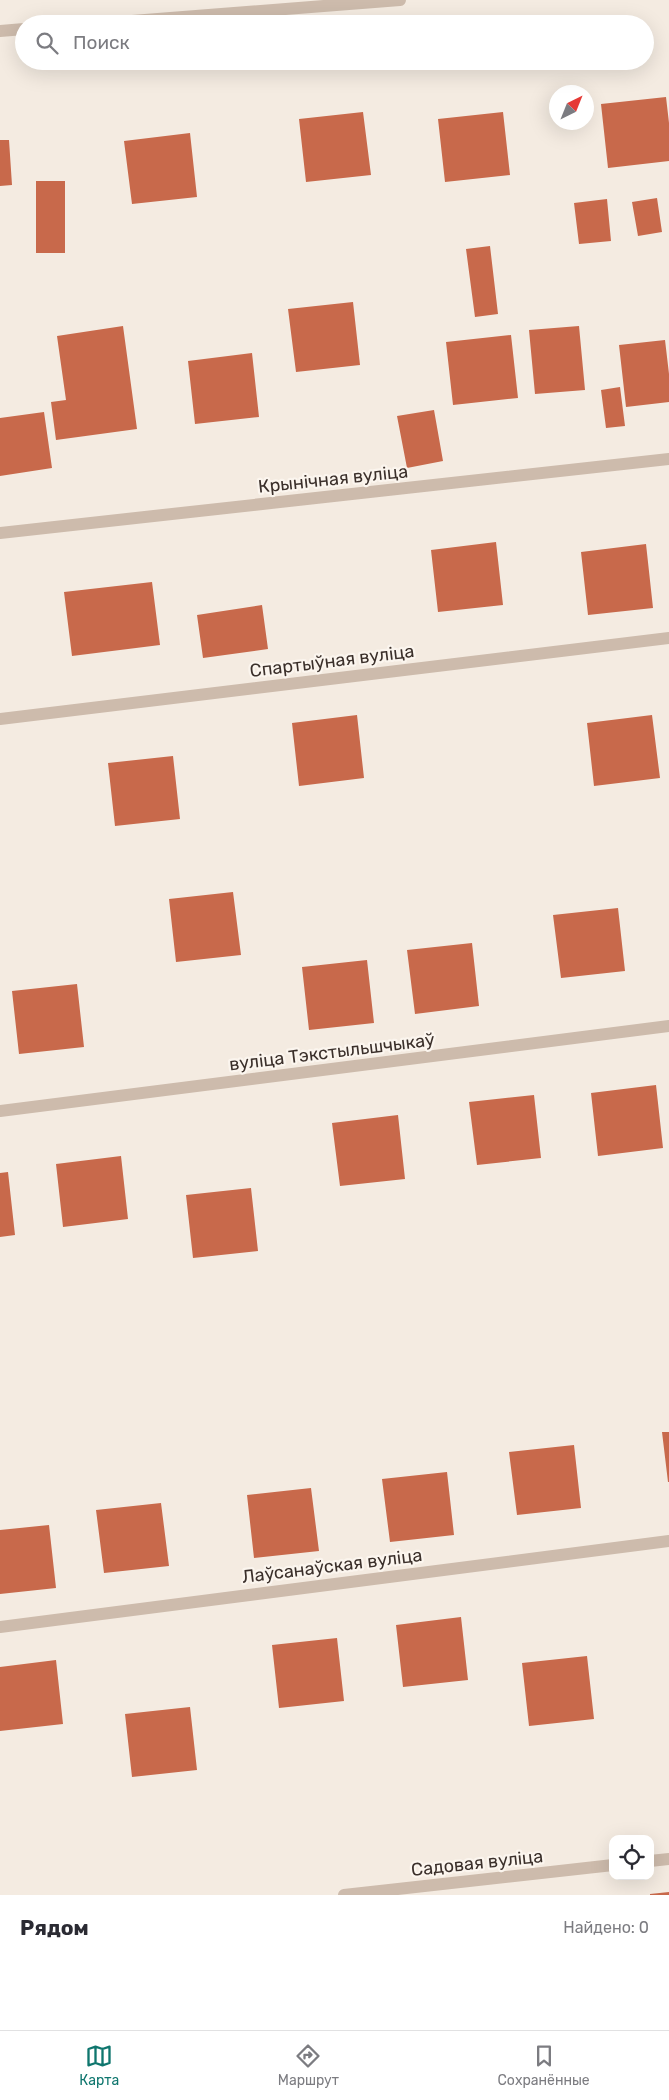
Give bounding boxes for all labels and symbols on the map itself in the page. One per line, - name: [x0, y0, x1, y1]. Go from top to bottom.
- north arrow: [549, 85, 594, 130]
- street label: Крынічная вуліца: [257, 460, 409, 498]
- street label: Спартыўная вуліца: [249, 640, 415, 682]
- street label: вуліца Тэкстыльшчыкаў: [228, 1028, 436, 1076]
- street label: Лаўсанаўская вуліца: [241, 1544, 423, 1588]
- street label: Садовая вуліца: [410, 1845, 544, 1881]

